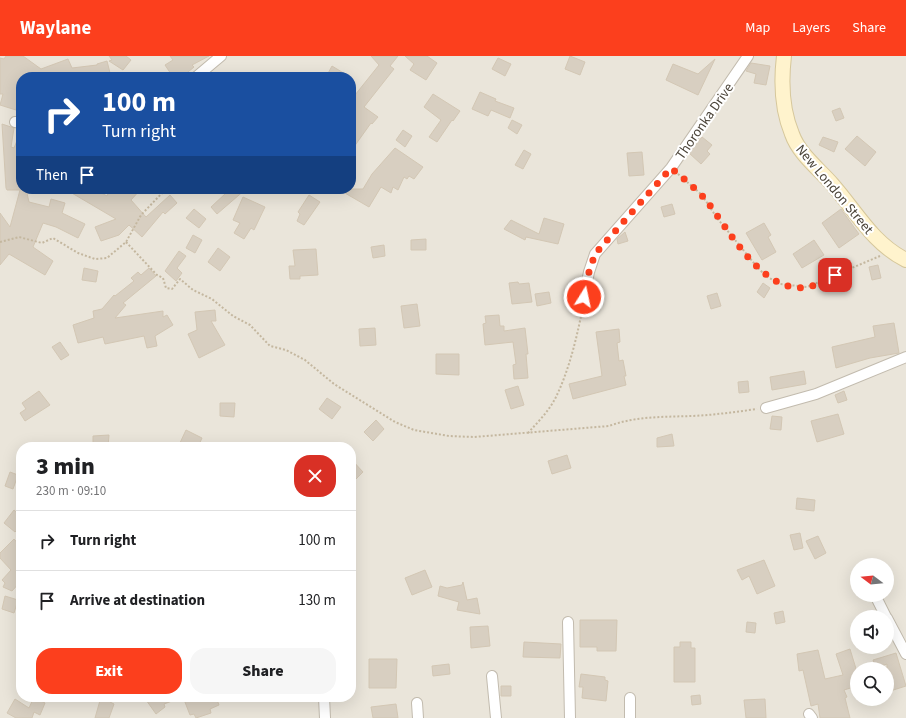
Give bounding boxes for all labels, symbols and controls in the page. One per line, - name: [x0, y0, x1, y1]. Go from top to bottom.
- text: Waylane: [20, 15, 91, 42]
- text: Map: [745, 18, 770, 38]
- text: Layers: [792, 18, 830, 38]
- text: Share: [852, 18, 886, 38]
- street label: Thoronka Drive: [671, 79, 739, 164]
- text: 100 m: [102, 82, 176, 122]
- icon: right: [36, 88, 88, 140]
- text: Turn right: [102, 119, 176, 144]
- street label: New London Street: [791, 140, 878, 239]
- icon: arrive: [76, 164, 98, 186]
- text: Then: [36, 165, 68, 186]
- pin: [818, 258, 852, 292]
- icon: arrive: [824, 264, 846, 286]
- position arrow: [563, 276, 605, 318]
- text: 3 min: [36, 449, 95, 484]
- button: close: [294, 455, 336, 497]
- text: 230 m · 09:10: [36, 482, 106, 500]
- icon: right: [36, 530, 58, 552]
- text: Turn right: [70, 530, 136, 551]
- text: 100 m: [298, 530, 336, 551]
- north arrow: [850, 558, 894, 602]
- map controls: [850, 558, 894, 706]
- icon: arrive: [36, 590, 58, 612]
- text: Arrive at destination: [70, 590, 205, 611]
- text: 130 m: [298, 590, 336, 611]
- button: sound: [850, 610, 894, 654]
- button: Exit: [36, 648, 182, 694]
- button: Share: [190, 648, 336, 694]
- button: search: [850, 662, 894, 706]

